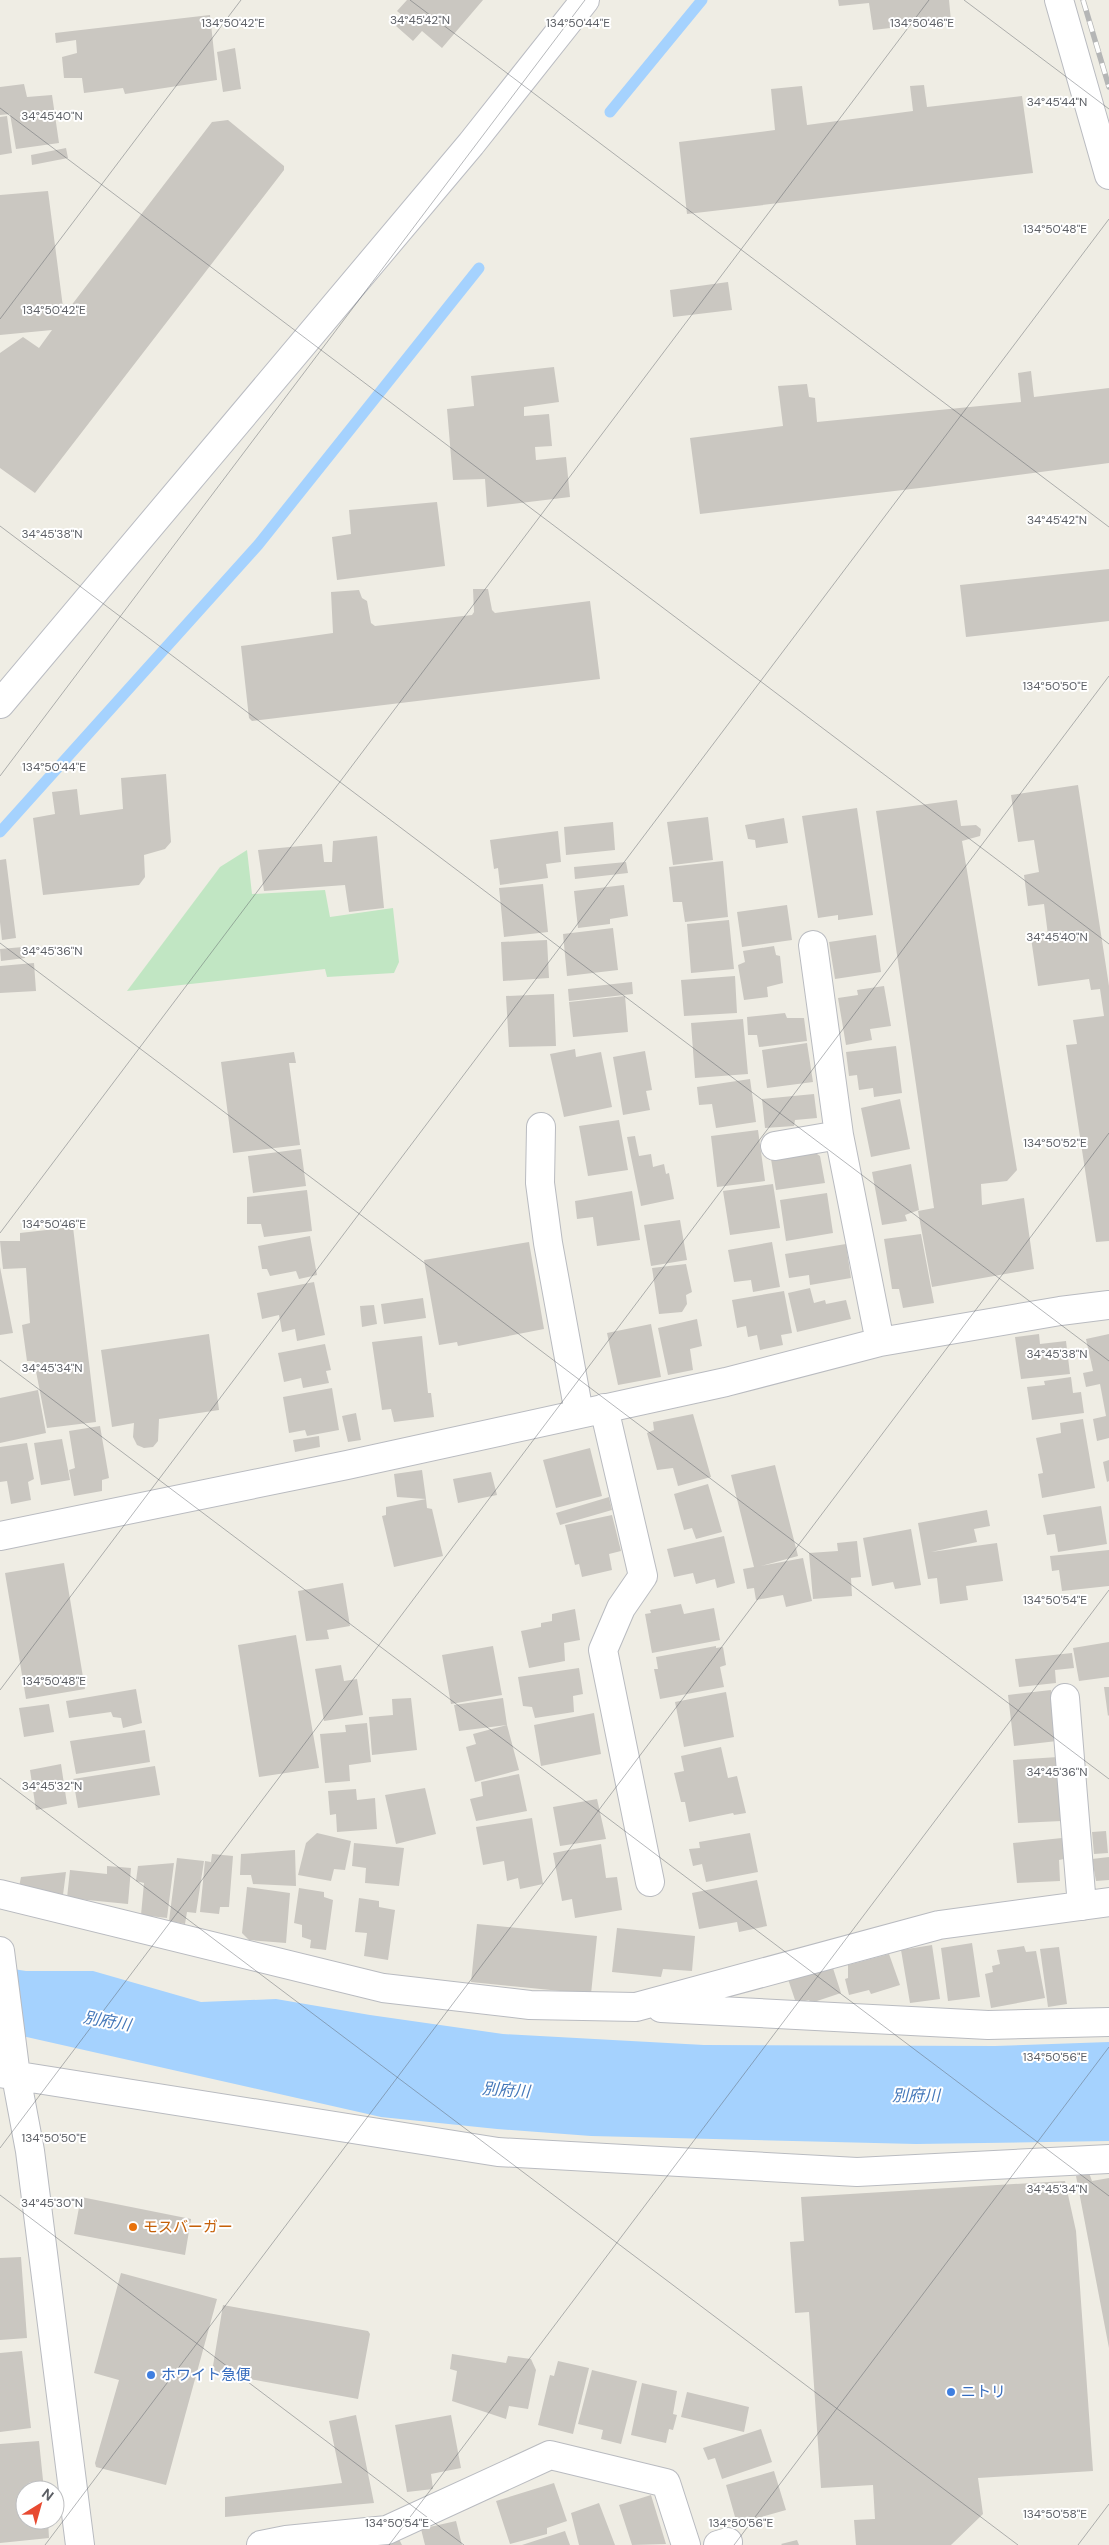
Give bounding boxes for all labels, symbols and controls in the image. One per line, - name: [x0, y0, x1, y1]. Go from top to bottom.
- text: 34°45'42"N: [390, 12, 450, 28]
- text: 134°50'42"E: [201, 15, 265, 31]
- text: 134°50'44"E: [546, 15, 610, 31]
- text: 134°50'46"E: [890, 15, 954, 31]
- text: 34°45'44"N: [1027, 94, 1087, 110]
- text: 34°45'40"N: [21, 108, 83, 124]
- text: 134°50'48"E: [1023, 221, 1087, 237]
- text: 134°50'42"E: [22, 302, 86, 318]
- text: 34°45'42"N: [1027, 512, 1087, 528]
- text: 34°45'38"N: [22, 526, 82, 542]
- text: 134°50'50"E: [1022, 678, 1088, 694]
- text: 134°50'44"E: [22, 759, 86, 775]
- text: 34°45'40"N: [1026, 929, 1088, 945]
- text: 34°45'36"N: [21, 943, 83, 959]
- text: 134°50'52"E: [1023, 1135, 1087, 1151]
- text: 134°50'46"E: [22, 1216, 86, 1232]
- text: 34°45'38"N: [1027, 1346, 1087, 1362]
- text: 34°45'34"N: [22, 1360, 82, 1376]
- text: 134°50'54"E: [1023, 1592, 1087, 1608]
- text: 134°50'48"E: [22, 1673, 86, 1689]
- text: 34°45'36"N: [1026, 1764, 1088, 1780]
- text: 34°45'32"N: [22, 1778, 82, 1794]
- water label: 別府川: [82, 2006, 134, 2036]
- text: 134°50'56"E: [1023, 2049, 1087, 2065]
- water label: 別府川: [481, 2078, 533, 2102]
- water label: 別府川: [892, 2085, 942, 2106]
- text: 134°50'50"E: [21, 2130, 87, 2146]
- text: 34°45'34"N: [1027, 2181, 1087, 2197]
- text: 34°45'30"N: [21, 2195, 83, 2211]
- place label: モスバーガー: [143, 2217, 233, 2237]
- marker: モスバーガー: [127, 2221, 139, 2233]
- place label: ホワイト急便: [161, 2365, 251, 2385]
- marker: ホワイト急便: [145, 2369, 157, 2381]
- place label: ニトリ: [961, 2382, 1006, 2402]
- marker: ニトリ: [945, 2386, 957, 2398]
- north arrow: [15, 2480, 65, 2530]
- text: N: [38, 2484, 57, 2505]
- text: 134°50'58"E: [1023, 2506, 1087, 2522]
- text: 134°50'54"E: [365, 2515, 429, 2531]
- text: 134°50'56"E: [709, 2515, 773, 2531]

